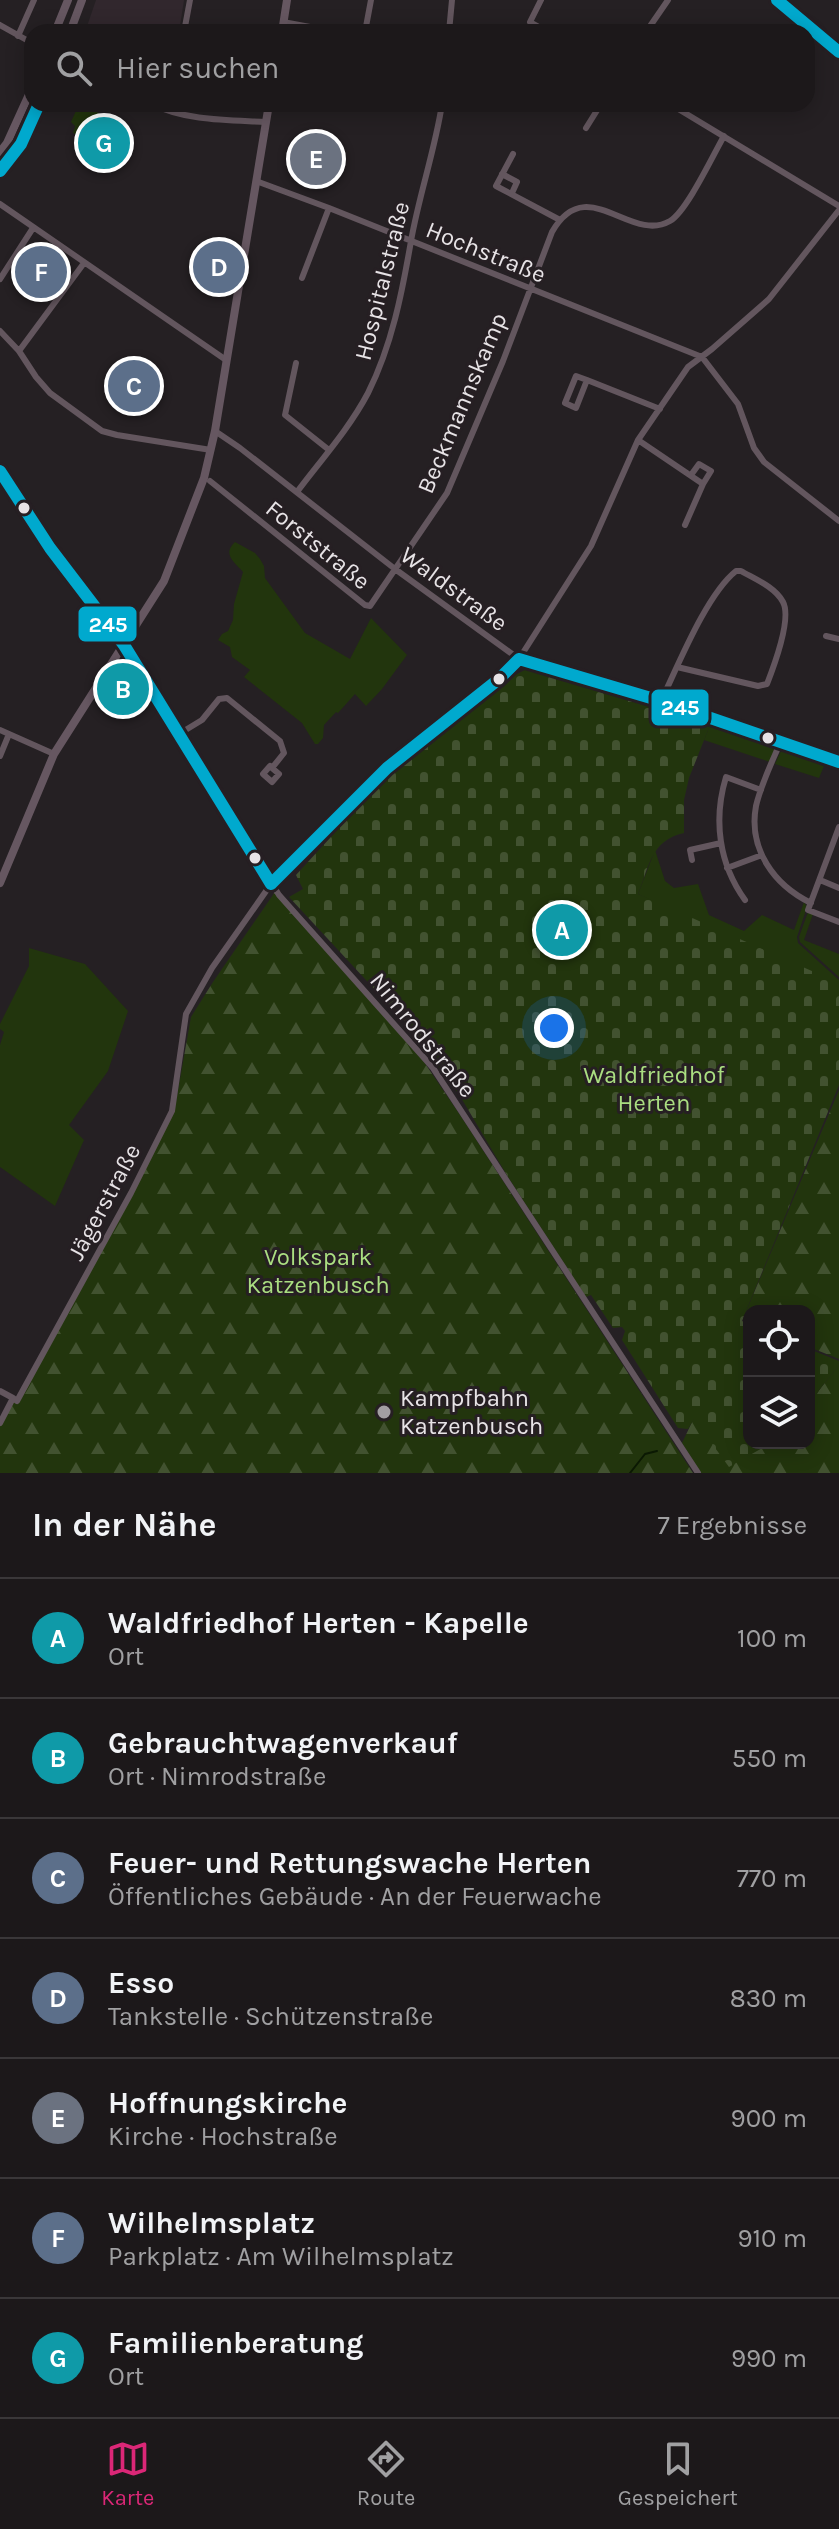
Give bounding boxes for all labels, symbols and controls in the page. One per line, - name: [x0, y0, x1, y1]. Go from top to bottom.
- search box: [24, 24, 815, 112]
- icon: search: [52, 46, 96, 90]
- text: Hier suchen: [116, 50, 279, 86]
- pin: G: [78, 113, 130, 173]
- pin: E: [290, 129, 342, 189]
- street label: Hospitalstraße: [349, 199, 415, 363]
- street label: Hochstraße: [422, 215, 550, 289]
- pin: D: [193, 237, 245, 297]
- pin: F: [15, 242, 67, 302]
- street label: Beckmannskamp: [411, 308, 513, 498]
- pin: C: [108, 356, 160, 416]
- street label: Forststraße: [260, 495, 376, 595]
- unlabelled marker: [16, 500, 32, 516]
- street label: Waldstraße: [395, 541, 513, 637]
- line badge: 245: [77, 605, 138, 643]
- text: 245: [88, 612, 128, 638]
- pin: B: [97, 659, 149, 719]
- unlabelled marker: [491, 671, 507, 687]
- line badge: 245: [650, 688, 710, 727]
- text: 245: [660, 695, 700, 721]
- unlabelled marker: [760, 730, 776, 746]
- unlabelled marker: [247, 850, 263, 866]
- pin: A: [536, 900, 588, 960]
- street label: Nimrodstraße: [364, 967, 482, 1103]
- your location: [534, 1008, 574, 1048]
- park label: Waldfriedhof Herten: [583, 1061, 725, 1117]
- street label: Jägerstraße: [62, 1139, 146, 1265]
- park label: Volkspark Katzenbusch: [246, 1243, 390, 1299]
- map controls: [743, 1305, 815, 1449]
- button: locate: [743, 1305, 815, 1377]
- button: layers: [743, 1377, 815, 1449]
- place label: Kampfbahn Katzenbusch: [400, 1384, 543, 1440]
- marker: Kampfbahn Katzenbusch: [375, 1403, 393, 1421]
- text: In der Nähe: [32, 1505, 216, 1545]
- text: 7 Ergebnisse: [657, 1510, 807, 1541]
- text: Waldfriedhof Herten - Kapelle: [108, 1605, 529, 1641]
- text: A: [50, 1623, 66, 1654]
- text: 100 m: [737, 1623, 807, 1654]
- text: Ort: [108, 1641, 144, 1672]
- text: Gebrauchtwagenverkauf: [108, 1725, 458, 1761]
- text: B: [50, 1743, 66, 1774]
- text: 550 m: [732, 1743, 807, 1774]
- text: Ort · Nimrodstraße: [108, 1761, 326, 1792]
- text: Feuer- und Rettungswache Herten: [108, 1845, 591, 1881]
- text: C: [50, 1863, 66, 1894]
- text: 770 m: [737, 1863, 807, 1894]
- text: Öffentliches Gebäude · An der Feuerwache: [108, 1881, 602, 1912]
- text: Esso: [108, 1965, 174, 2001]
- text: D: [49, 1983, 67, 2014]
- text: 830 m: [730, 1983, 807, 2014]
- text: Tankstelle · Schützenstraße: [108, 2001, 433, 2032]
- text: Hoffnungskirche: [108, 2085, 348, 2121]
- text: E: [50, 2103, 66, 2134]
- text: 900 m: [731, 2103, 807, 2134]
- text: Kirche · Hochstraße: [108, 2121, 338, 2152]
- text: Wilhelmsplatz: [108, 2205, 315, 2241]
- text: F: [51, 2223, 65, 2254]
- text: 910 m: [737, 2223, 807, 2254]
- text: Parkplatz · Am Wilhelmsplatz: [108, 2241, 454, 2272]
- text: Familienberatung: [108, 2325, 364, 2361]
- text: G: [49, 2343, 67, 2374]
- text: 990 m: [731, 2343, 807, 2374]
- text: Ort: [108, 2361, 144, 2392]
- tab: Karte: [101, 2437, 154, 2511]
- tab: Route: [357, 2437, 415, 2511]
- tab: Gespeichert: [618, 2437, 738, 2511]

